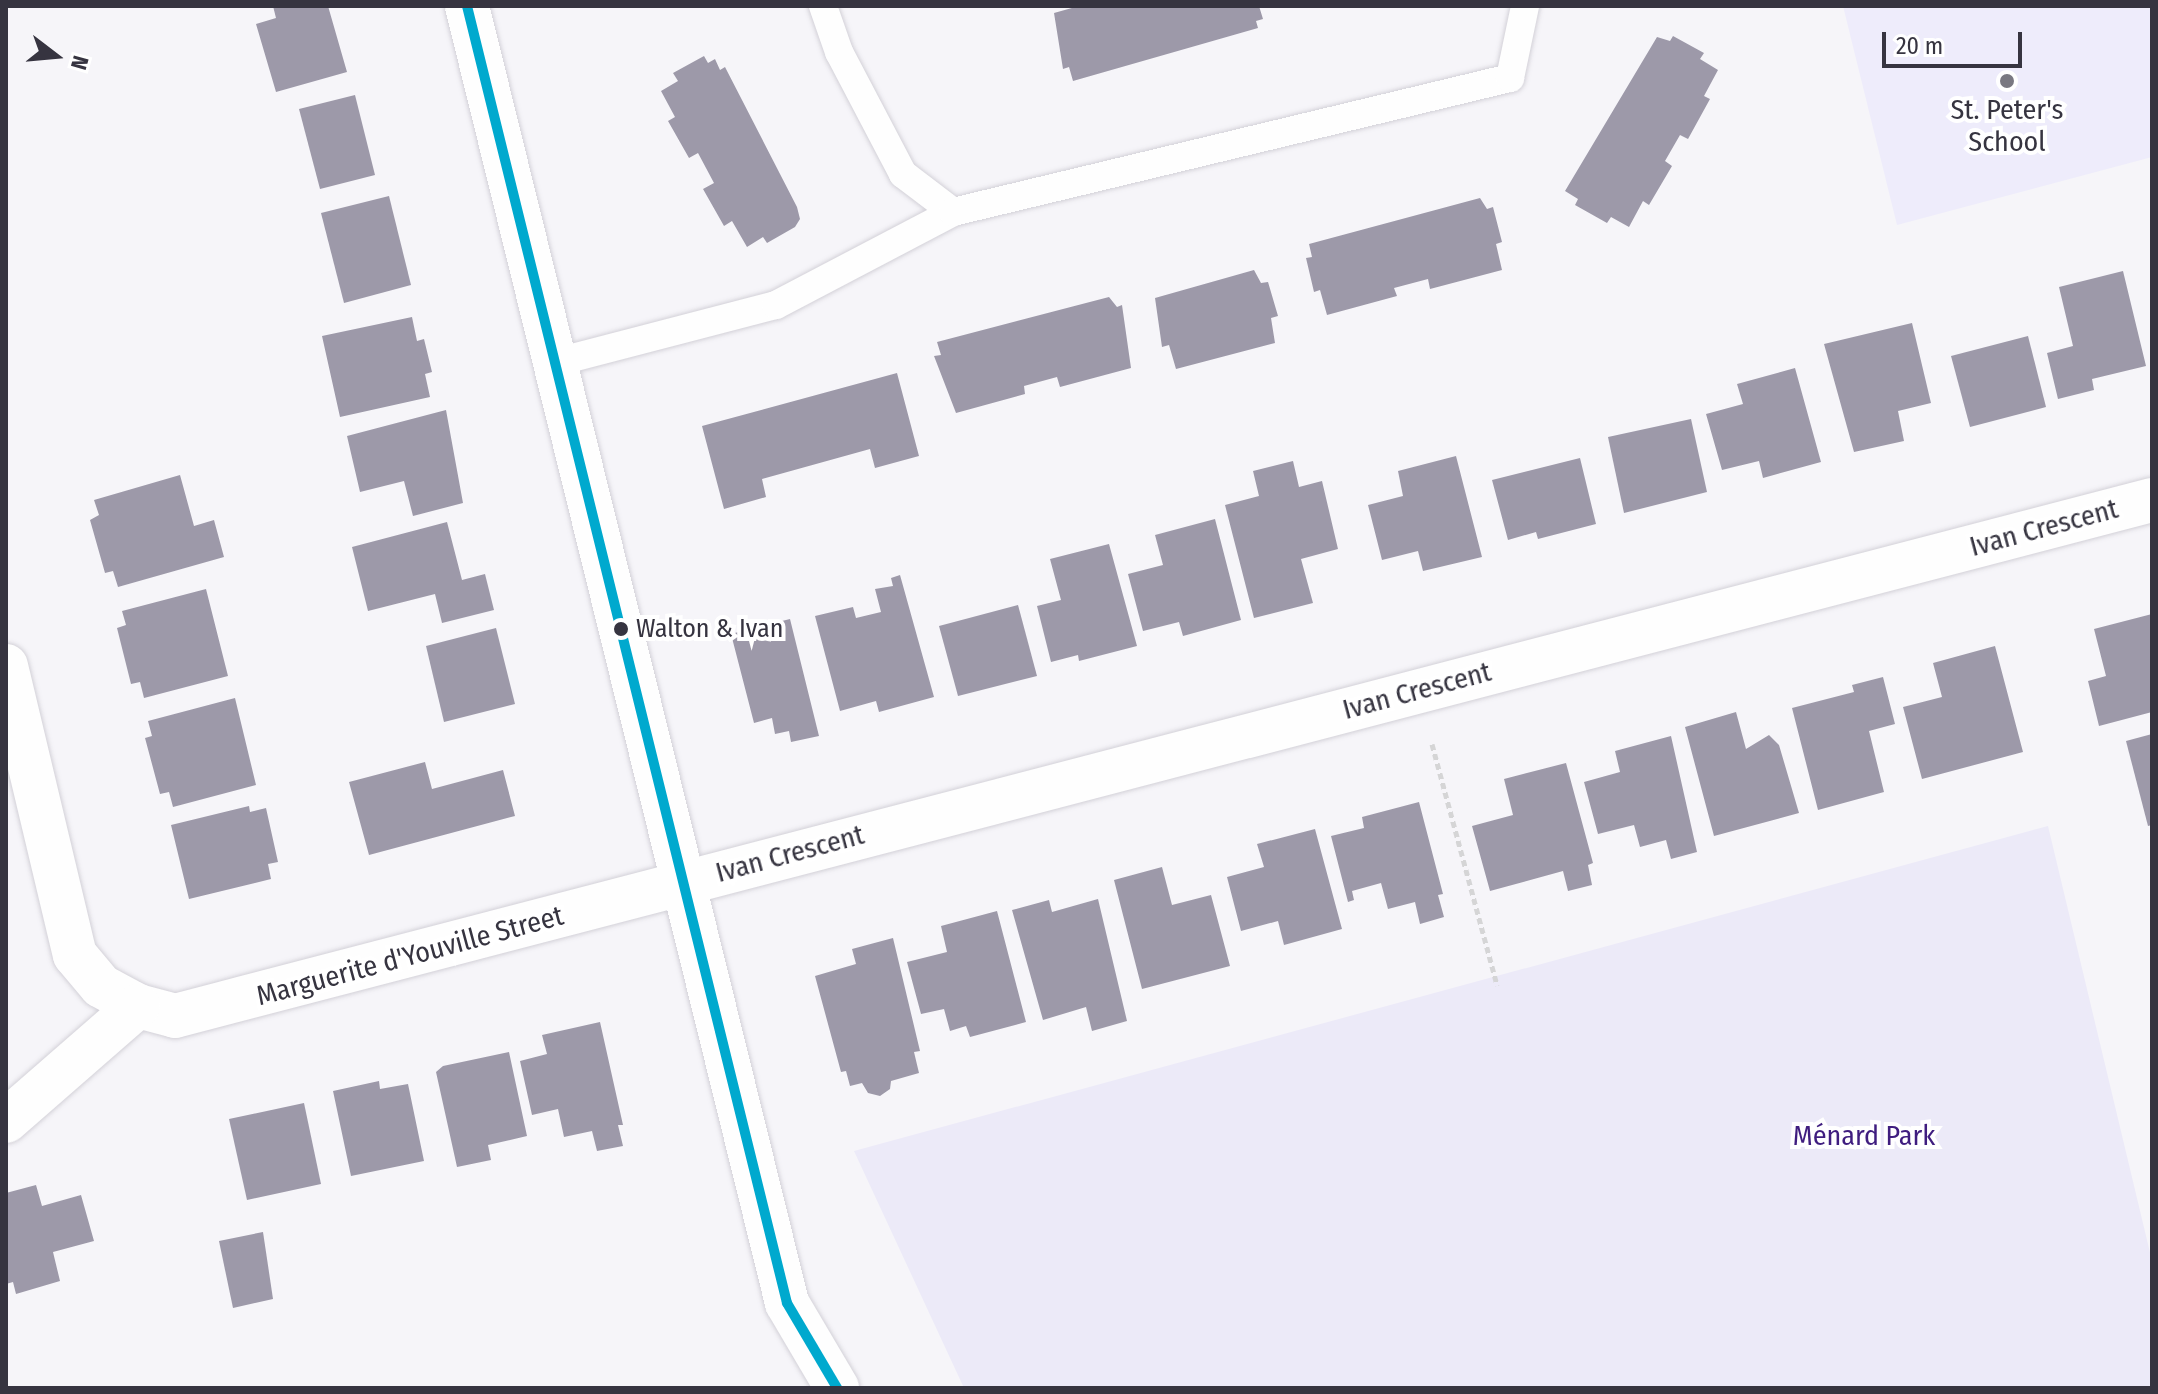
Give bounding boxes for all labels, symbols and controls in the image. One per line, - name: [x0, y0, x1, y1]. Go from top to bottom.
- north arrow: [16, 16, 96, 96]
- scale bar: [1886, 16, 2026, 66]
- text: 20 m: [1896, 32, 1943, 60]
- text: N: [65, 53, 94, 73]
- marker: St. Peter's School: [1998, 72, 2016, 90]
- place label: St. Peter's School: [1950, 93, 2064, 159]
- street label: Ivan Crescent: [1966, 492, 2122, 564]
- place label: Walton & Ivan: [636, 613, 783, 645]
- marker: Walton & Ivan: [613, 621, 629, 637]
- street label: Ivan Crescent: [1339, 655, 1495, 727]
- street label: Ivan Crescent: [712, 818, 868, 890]
- street label: Marguerite d'Youville Street: [253, 899, 567, 1013]
- park label: Ménard Park: [1793, 1119, 1935, 1153]

